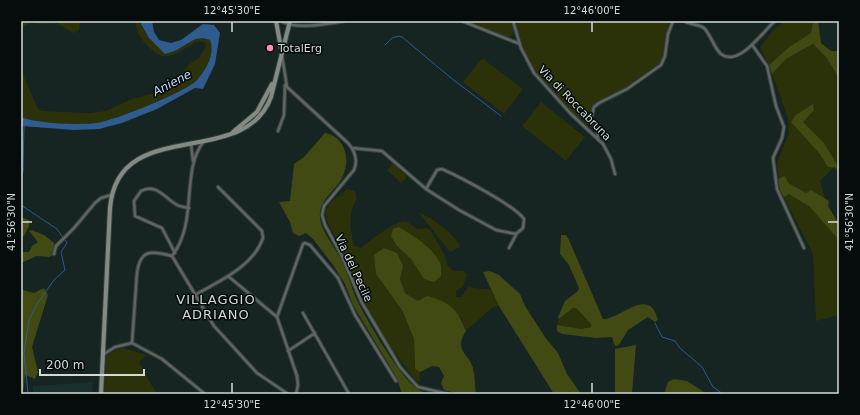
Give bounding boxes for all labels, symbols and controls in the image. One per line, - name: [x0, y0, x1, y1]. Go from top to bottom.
- text: 12°45'30"E: [204, 5, 260, 16]
- text: 12°46'00"E: [564, 5, 620, 16]
- place label: TotalErg: [277, 42, 322, 55]
- marker: TotalErg: [265, 43, 275, 53]
- street label: Via di Roccabruna: [536, 63, 614, 143]
- water label: Aniene: [149, 67, 194, 99]
- text: 41°56'30"N: [6, 193, 17, 251]
- text: 41°56'30"N: [844, 193, 855, 251]
- street label: Via del Pecile: [332, 232, 375, 304]
- district label: VILLAGGIO ADRIANO: [176, 292, 256, 322]
- scale bar: [40, 351, 144, 377]
- text: 200 m: [46, 358, 84, 372]
- text: 12°45'30"E: [204, 399, 260, 410]
- text: 12°46'00"E: [564, 399, 620, 410]

